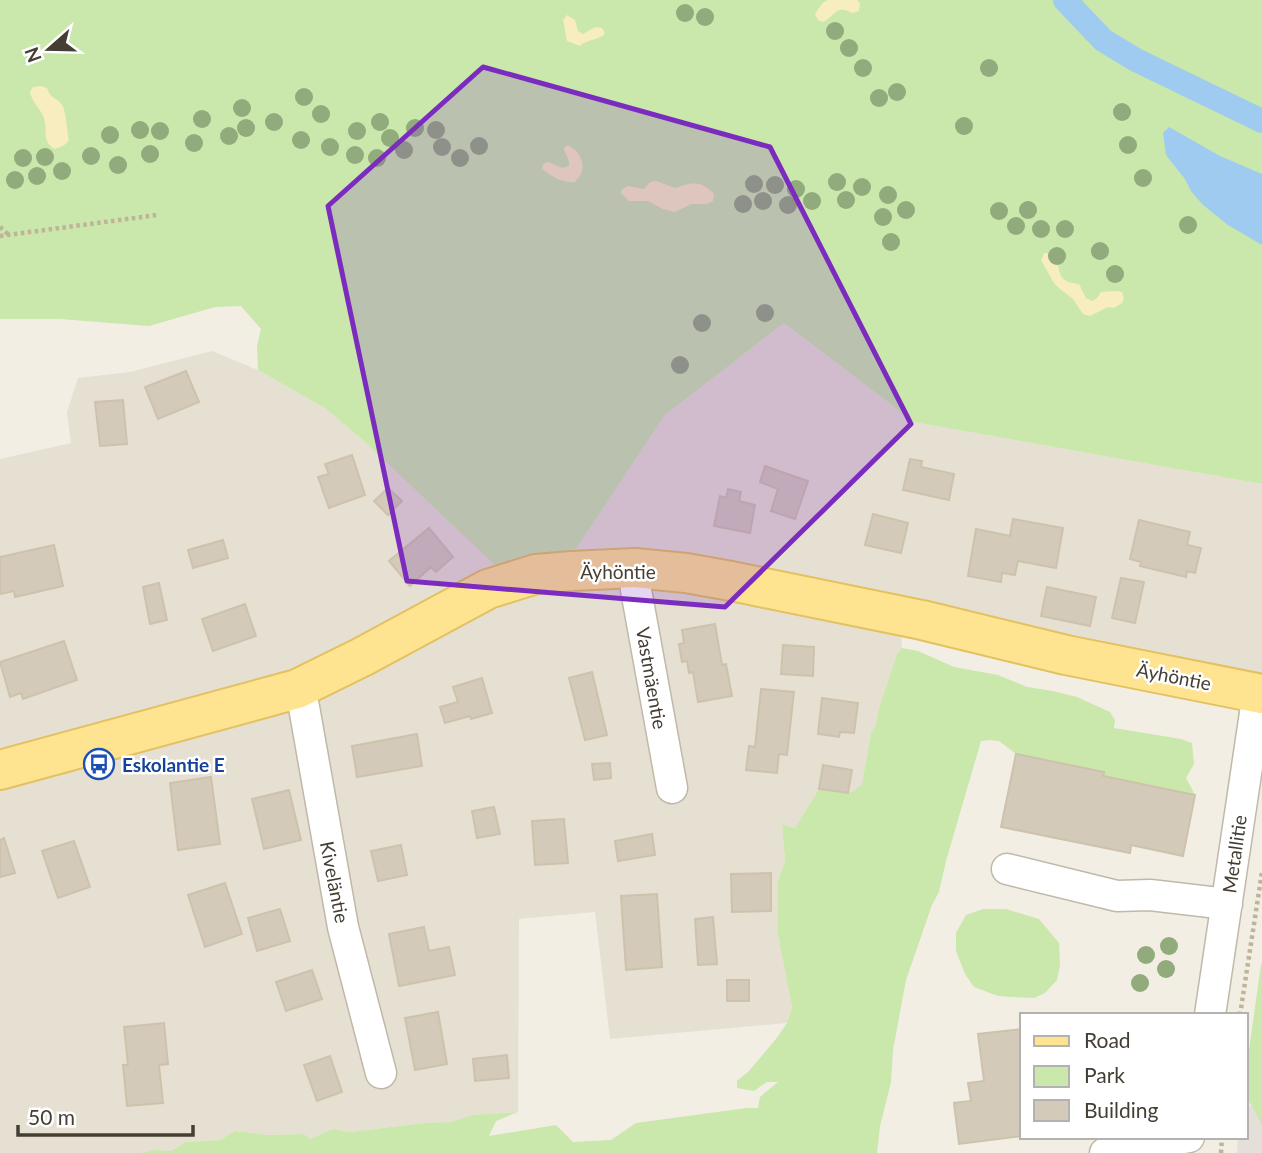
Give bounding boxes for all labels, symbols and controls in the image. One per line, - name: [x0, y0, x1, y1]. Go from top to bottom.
- north arrow: [14, 14, 84, 84]
- text: N: [19, 44, 46, 66]
- street label: Äyhöntie: [580, 560, 656, 583]
- street label: Vastmäentie: [632, 625, 672, 731]
- street label: Äyhöntie: [1135, 658, 1213, 694]
- bus stop icon: Eskolantie E: [82, 747, 116, 781]
- place label: Eskolantie E: [122, 753, 225, 776]
- street label: Metallitie: [1217, 813, 1251, 895]
- street label: Kiveläntie: [316, 839, 354, 925]
- legend: [1020, 1013, 1248, 1139]
- text: Road: [1084, 1027, 1131, 1052]
- text: Park: [1084, 1062, 1125, 1087]
- scale bar: [18, 1094, 192, 1138]
- text: Building: [1084, 1097, 1159, 1122]
- text: 50 m: [28, 1104, 75, 1129]

